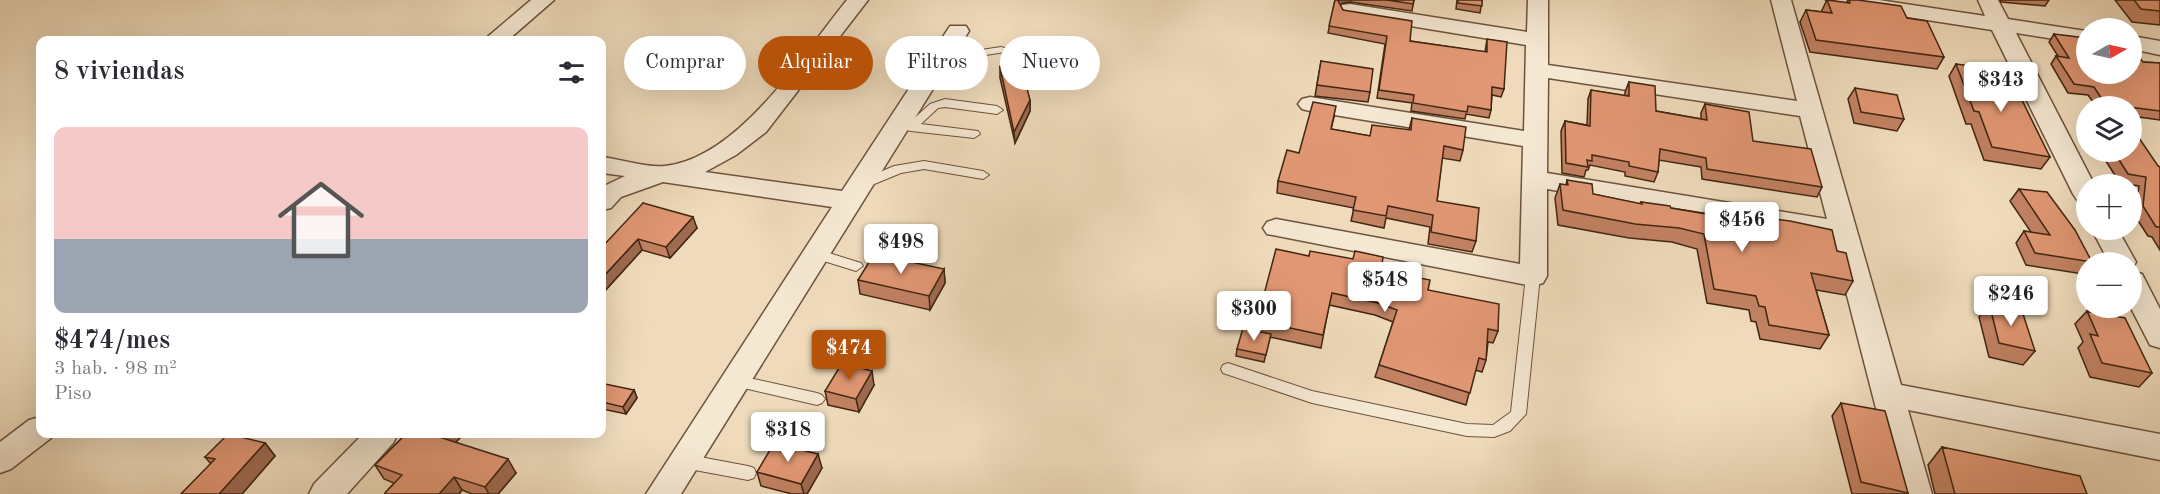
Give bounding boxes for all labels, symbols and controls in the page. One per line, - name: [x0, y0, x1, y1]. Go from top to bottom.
- north arrow: [2076, 18, 2142, 84]
- map controls: [2076, 18, 2142, 318]
- chip: Comprar: [624, 36, 746, 90]
- chip: Alquilar: [758, 36, 873, 90]
- chip: Filtros: [885, 36, 988, 90]
- chip: Nuevo: [1000, 36, 1100, 90]
- icon: filters: [555, 56, 588, 89]
- text: 8 viviendas: [54, 59, 184, 85]
- pin: $343: [1965, 62, 2037, 113]
- text: $343: [1978, 71, 2024, 91]
- button: layers: [2076, 96, 2142, 162]
- icon: home: [267, 166, 375, 274]
- button: +: [2076, 174, 2142, 240]
- pin: $456: [1706, 202, 1778, 253]
- text: $456: [1719, 211, 1765, 231]
- pin: $498: [865, 224, 937, 275]
- text: $498: [878, 233, 924, 253]
- button: −: [2076, 252, 2142, 318]
- pin: $548: [1349, 262, 1421, 313]
- text: $548: [1362, 271, 1408, 291]
- pin: $246: [1975, 276, 2047, 327]
- text: $246: [1988, 285, 2034, 305]
- pin: $300: [1218, 291, 1290, 342]
- text: $300: [1231, 300, 1277, 320]
- text: $474/mes: [54, 328, 170, 354]
- pin: $474: [813, 330, 885, 381]
- text: $474: [826, 339, 872, 359]
- text: 3 hab. · 98 m²: [54, 359, 177, 379]
- text: Piso: [54, 384, 92, 404]
- pin: $318: [752, 412, 824, 463]
- text: $318: [765, 421, 811, 441]

